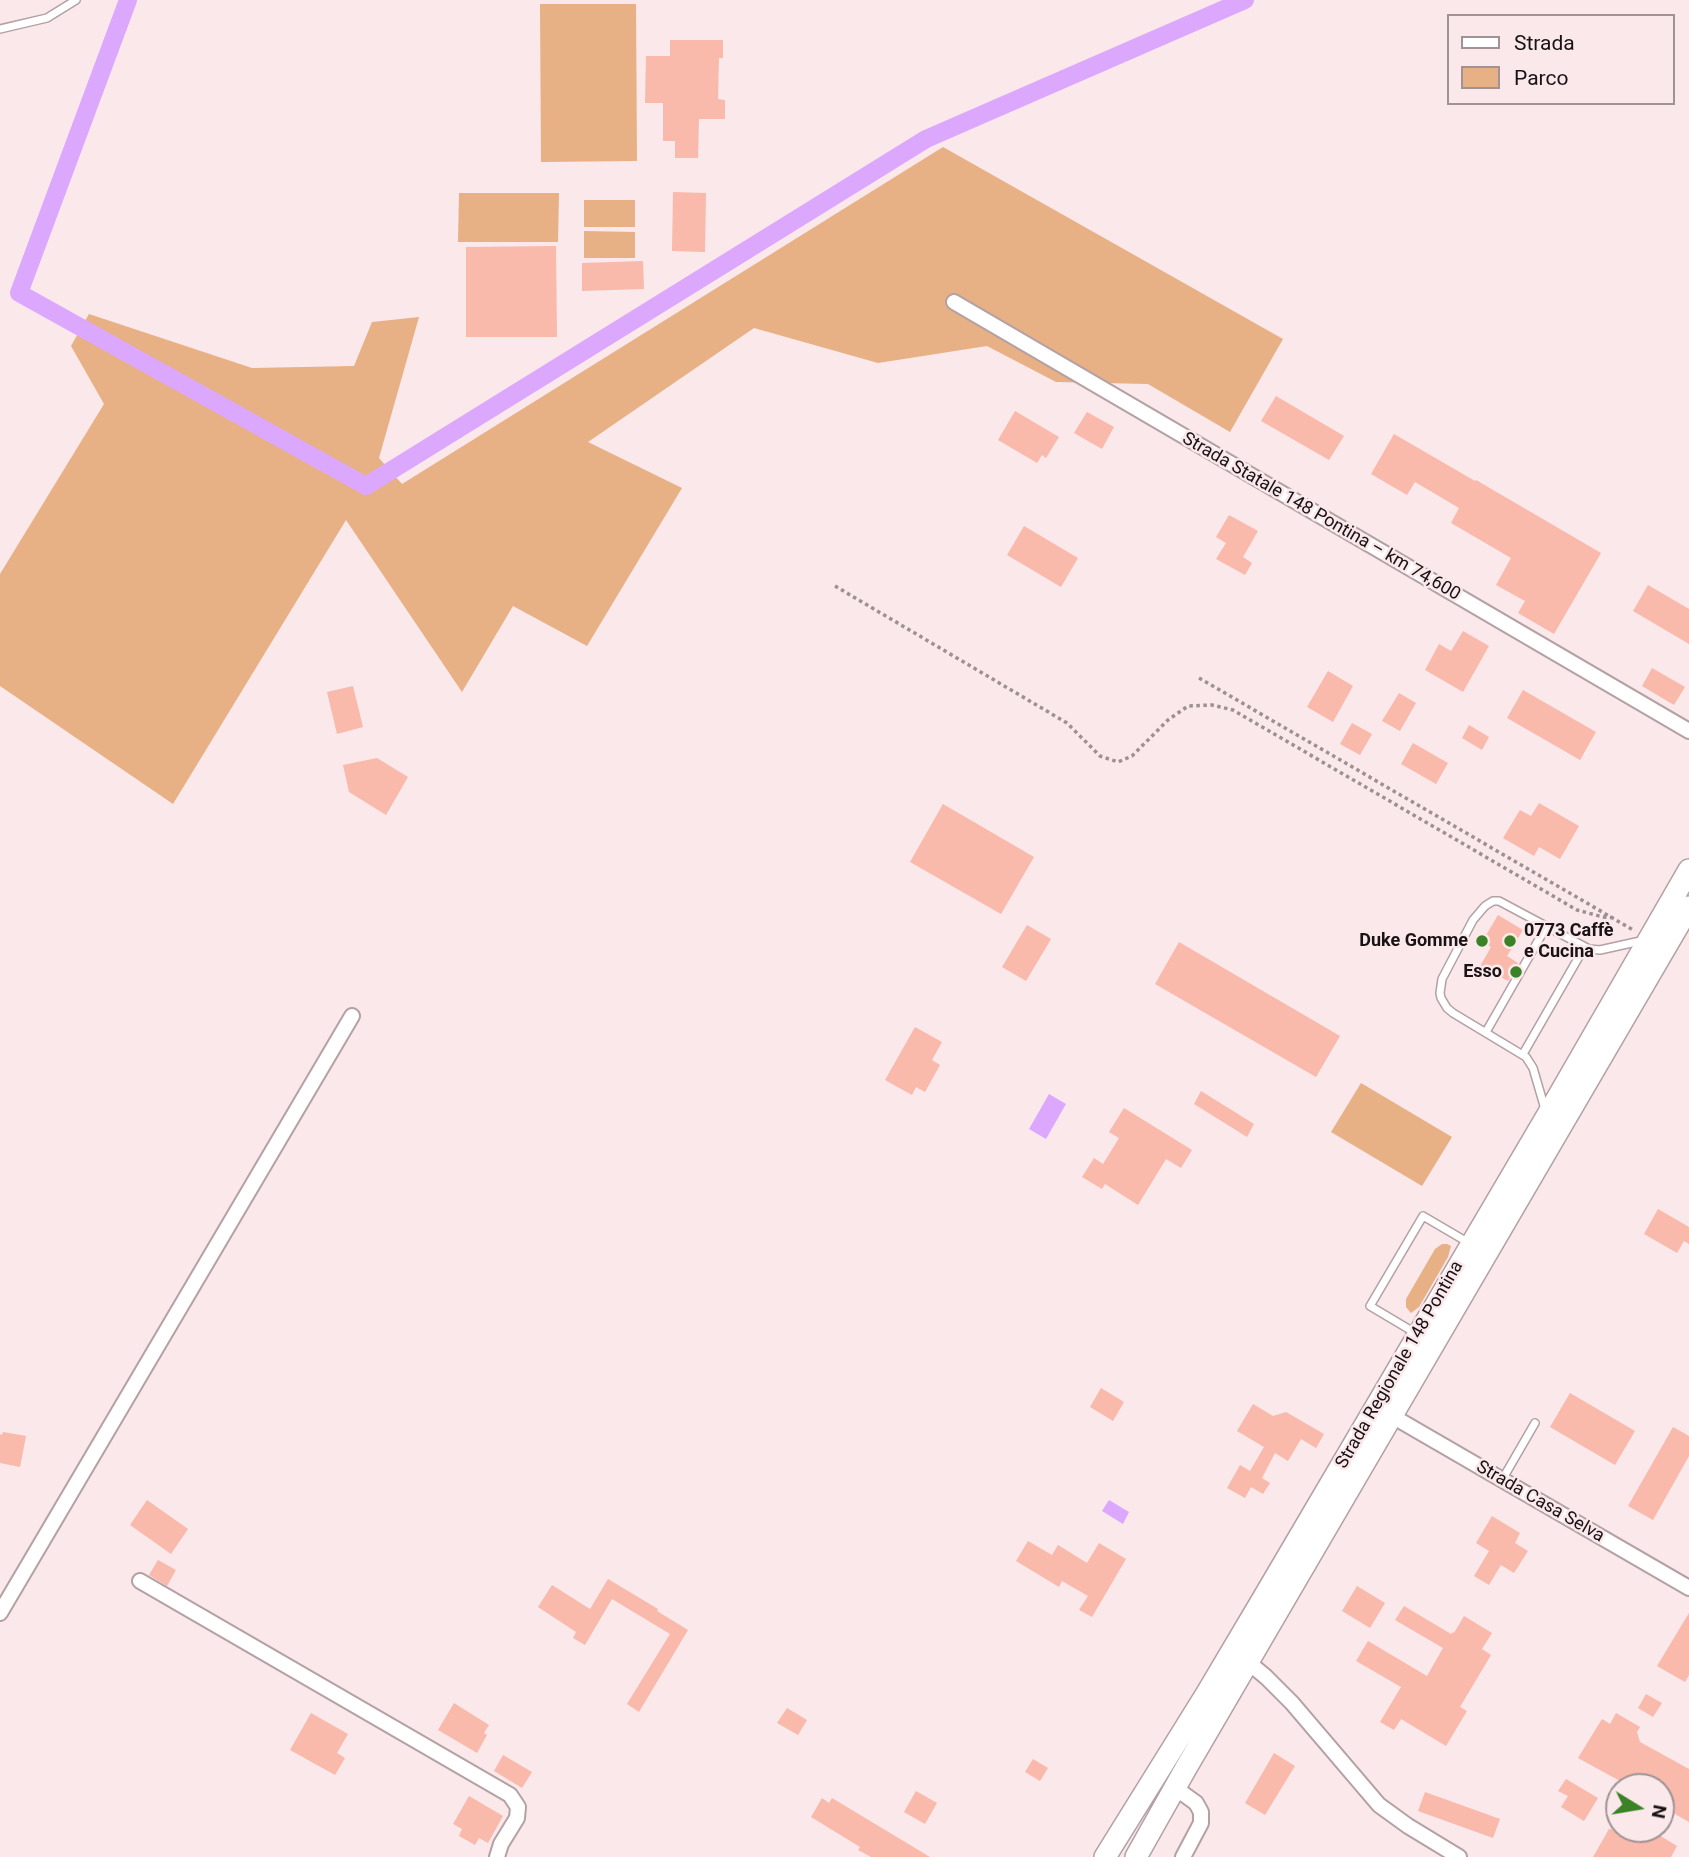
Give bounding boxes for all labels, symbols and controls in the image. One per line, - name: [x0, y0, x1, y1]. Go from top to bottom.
- legend: [1448, 14, 1675, 105]
- text: Strada: [1514, 31, 1575, 55]
- text: Parco: [1514, 66, 1568, 90]
- street label: Strada Statale 148 Pontina – km 74,600: [1178, 428, 1464, 606]
- place label: 0773 Caffè e Cucina: [1524, 920, 1614, 962]
- place label: Duke Gomme: [1359, 930, 1468, 952]
- marker: Duke Gomme: [1474, 933, 1490, 949]
- marker: 0773 Caffè e Cucina: [1502, 933, 1518, 949]
- place label: Esso: [1463, 961, 1502, 983]
- marker: Esso: [1508, 964, 1524, 980]
- street label: Strada Regionale 148 Pontina: [1332, 1257, 1468, 1473]
- street label: Strada Casa Selva: [1472, 1457, 1608, 1547]
- north arrow: [1605, 1773, 1675, 1843]
- text: N: [1647, 1803, 1672, 1820]

